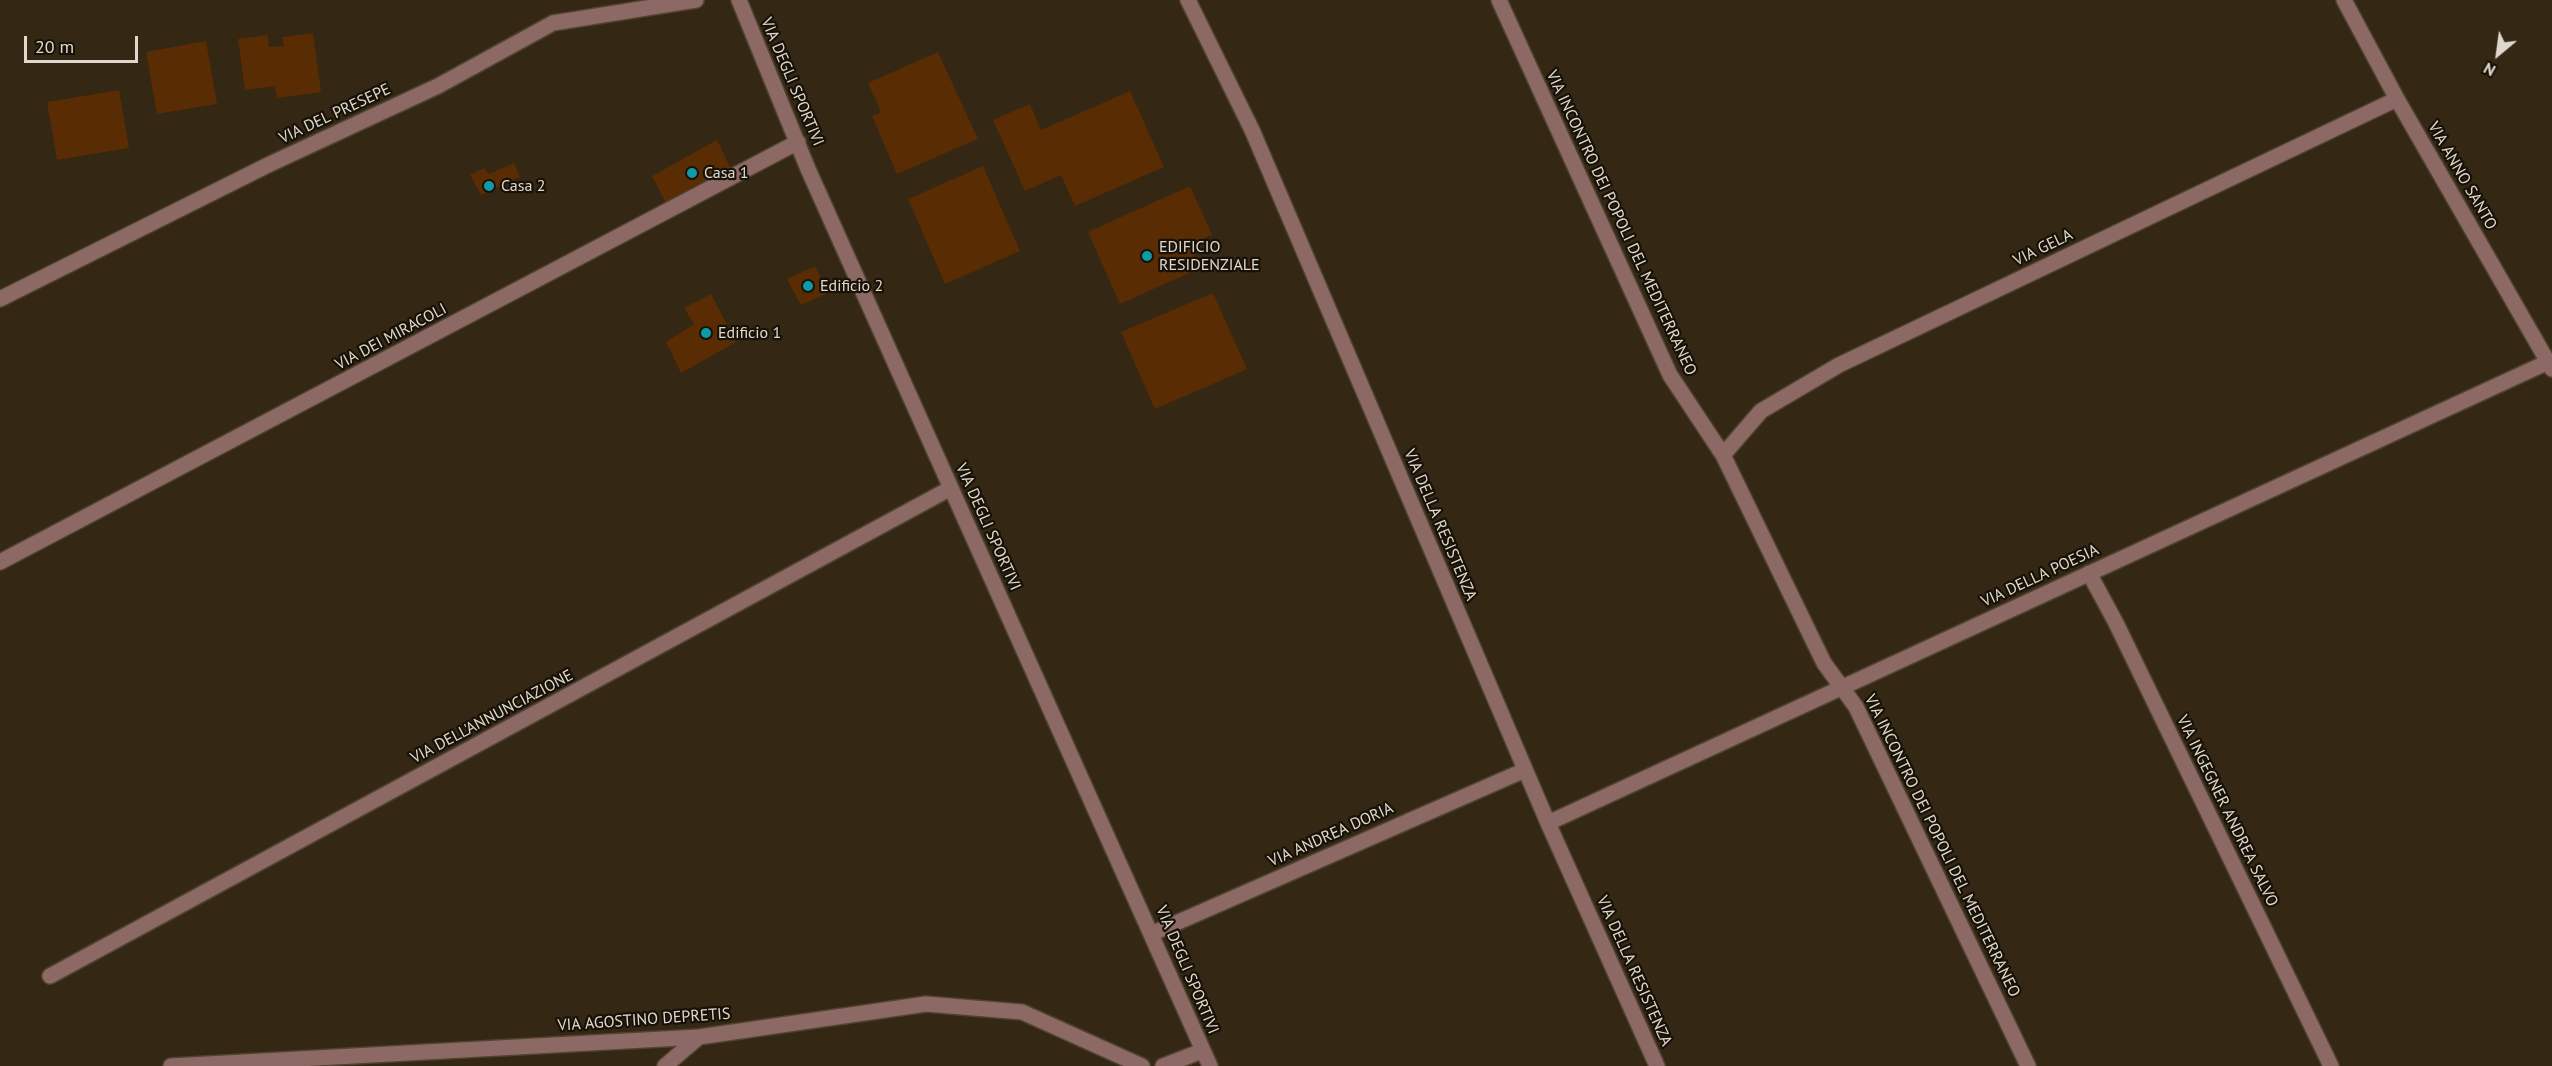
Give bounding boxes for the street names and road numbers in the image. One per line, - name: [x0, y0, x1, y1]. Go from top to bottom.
- street label: VIA DEGLI SPORTIVI: [756, 15, 828, 149]
- street label: VIA INCONTRO DEI POPOLI DEL MEDITERRANEO: [1542, 67, 1700, 379]
- street label: VIA DEL PRESEPE: [276, 80, 394, 148]
- street label: VIA ANNO SANTO: [2423, 119, 2501, 233]
- street label: VIA GELA: [2010, 225, 2076, 271]
- street label: VIA DEI MIRACOLI: [332, 300, 450, 374]
- street label: VIA DELLA RESISTENZA: [1399, 446, 1481, 604]
- street label: VIA DEGLI SPORTIVI: [951, 460, 1025, 594]
- street label: VIA DELLA POESIA: [1978, 540, 2102, 612]
- street label: VIA DELL'ANNUNCIAZIONE: [407, 666, 577, 768]
- street label: VIA INCONTRO DEI POPOLI DEL MEDITERRANEO: [1860, 692, 2024, 1000]
- street label: VIA INGEGNER ANDREA SALVO: [2172, 712, 2282, 910]
- street label: VIA ANDREA DORIA: [1266, 799, 1396, 871]
- street label: VIA DELLA RESISTENZA: [1592, 893, 1676, 1049]
- street label: VIA DEGLI SPORTIVI: [1151, 903, 1223, 1037]
- street label: VIA AGOSTINO DEPRETIS: [557, 1004, 731, 1036]

